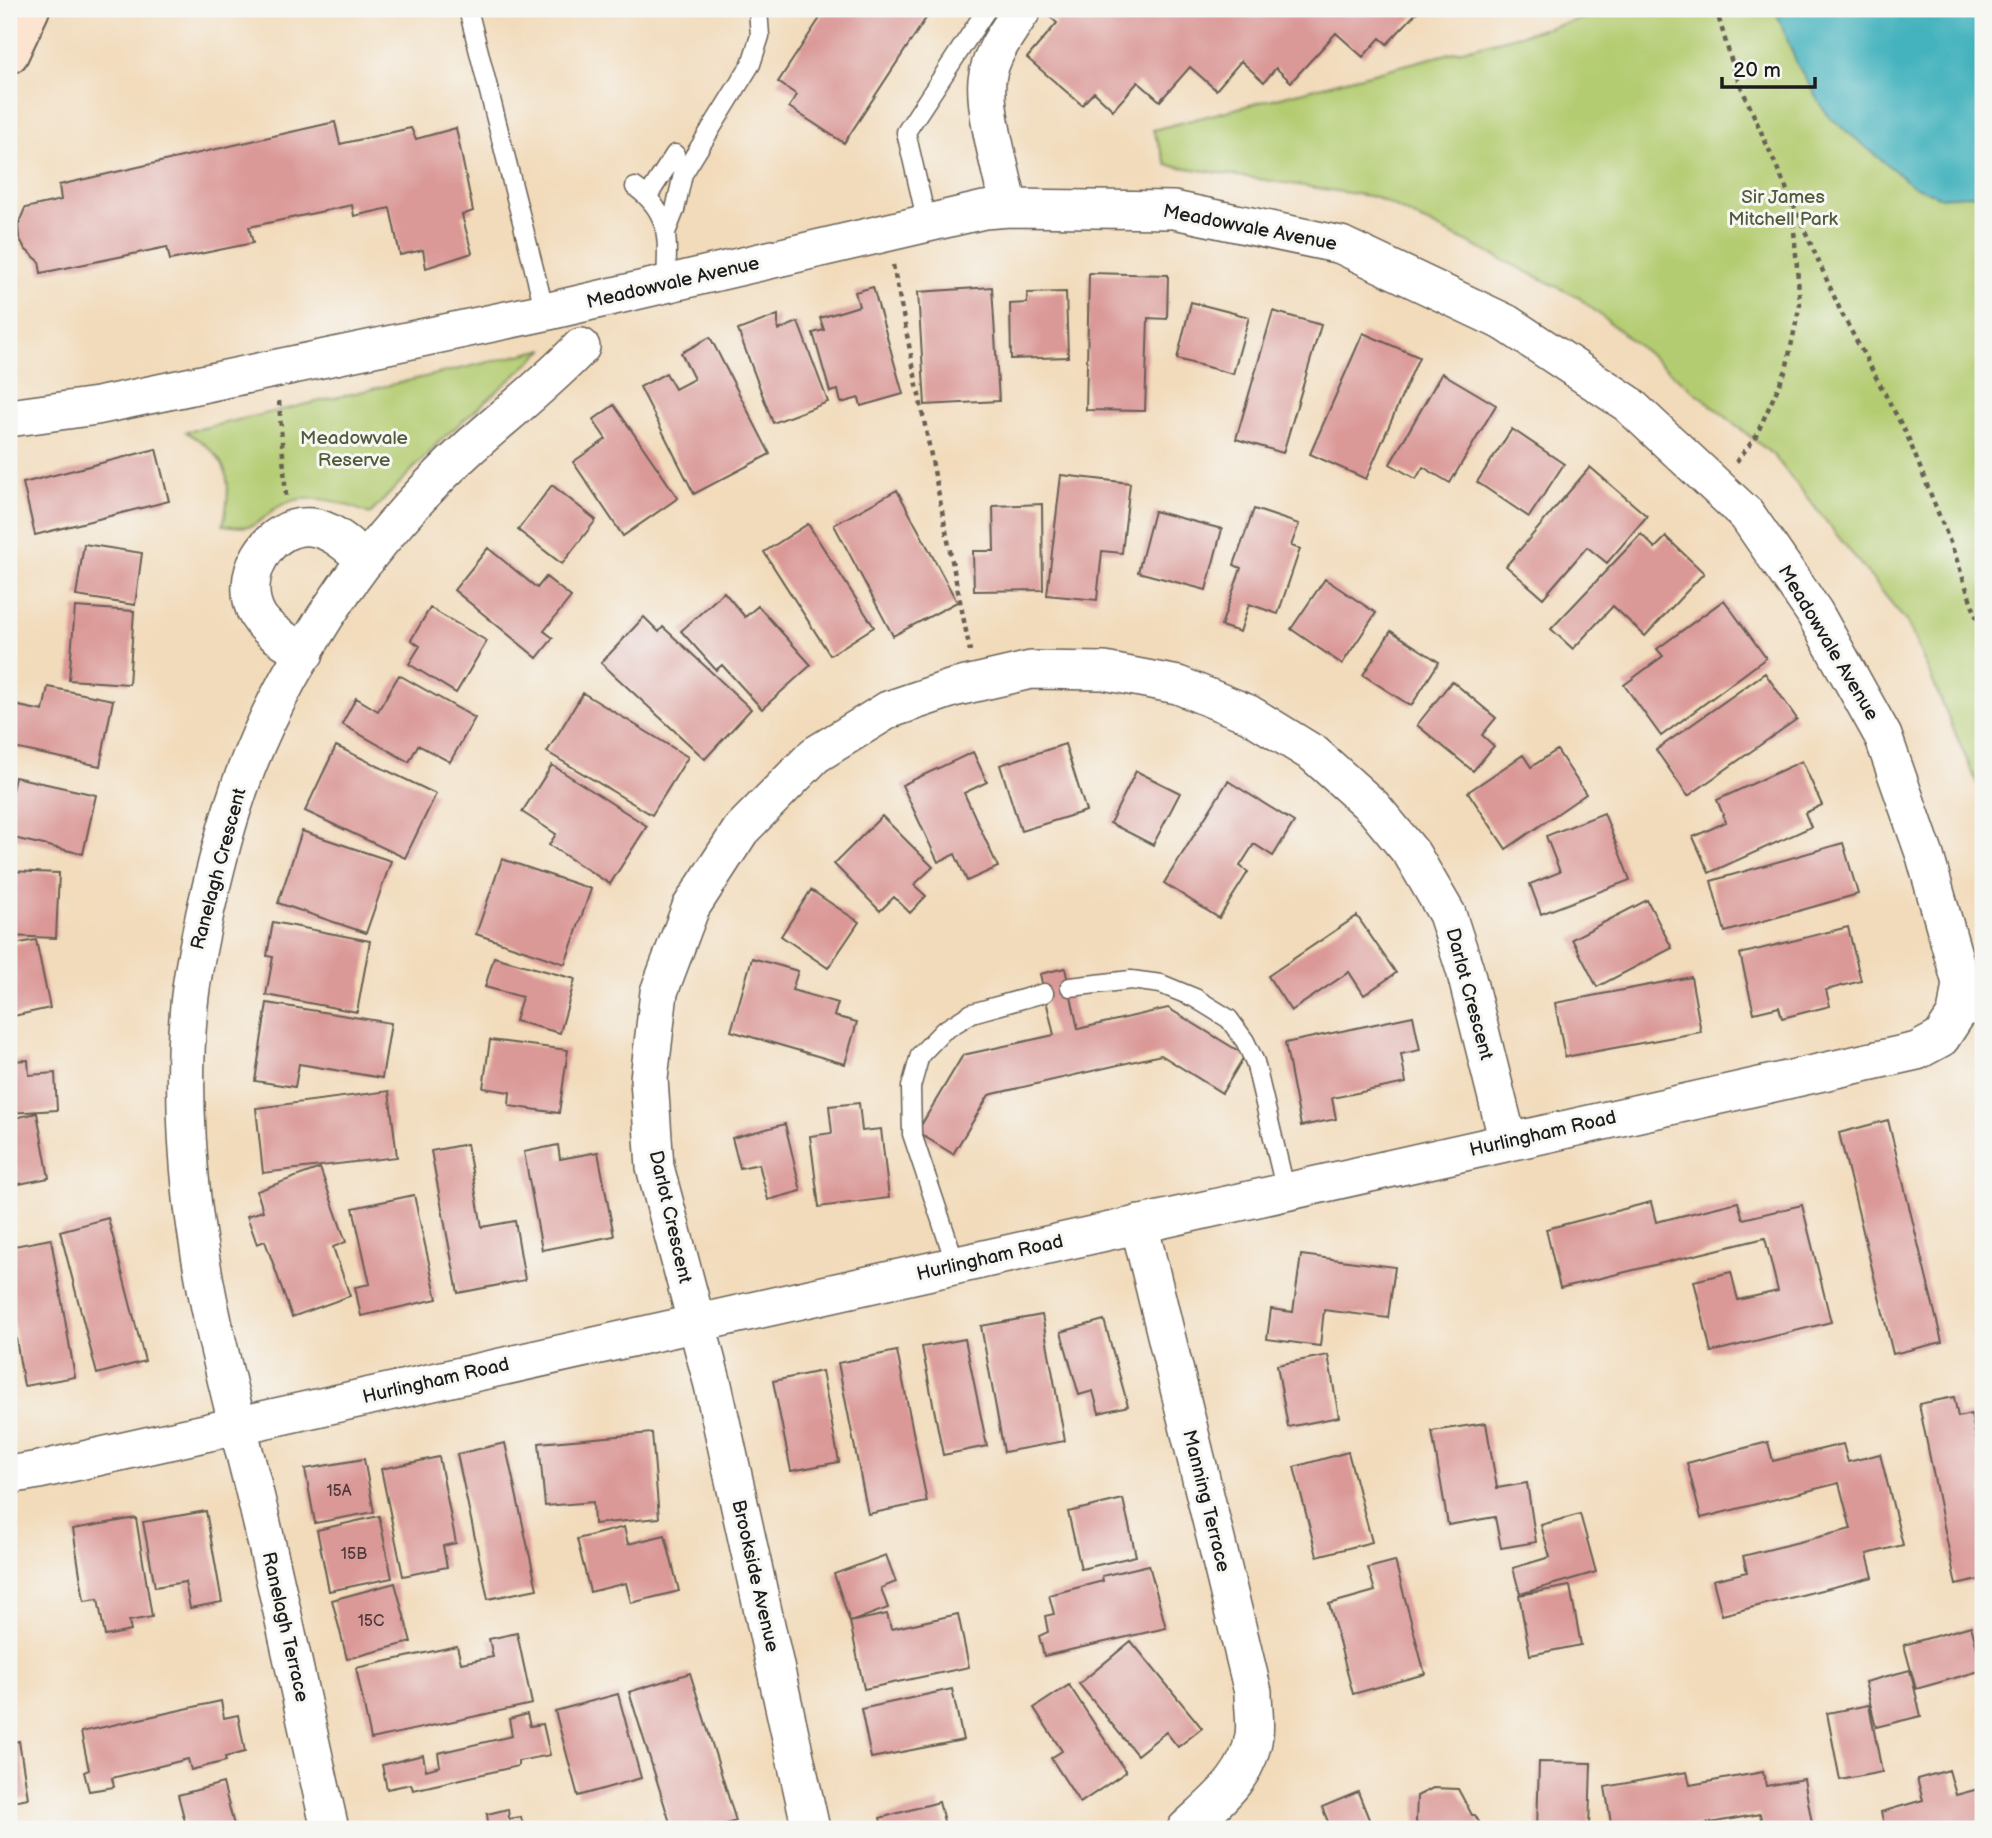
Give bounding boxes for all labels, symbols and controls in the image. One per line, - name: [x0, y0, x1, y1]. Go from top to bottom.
- scale bar: [1722, 46, 1815, 90]
- text: 20 m: [1733, 58, 1781, 83]
- park label: Sir James Mitchell Park: [1728, 186, 1839, 231]
- street label: Meadowvale Avenue: [1161, 200, 1339, 256]
- street label: Meadowvale Avenue: [584, 252, 762, 314]
- park label: Meadowvale Reserve: [300, 427, 408, 472]
- street label: Meadowvale Avenue: [1773, 561, 1883, 725]
- street label: Ranelagh Crescent: [186, 786, 252, 952]
- street label: Darlot Crescent: [1440, 926, 1498, 1063]
- street label: Hurlingham Road: [1467, 1106, 1619, 1162]
- street label: Darlot Crescent: [644, 1148, 696, 1286]
- street label: Hurlingham Road: [914, 1230, 1066, 1286]
- street label: Hurlingham Road: [360, 1353, 512, 1409]
- street label: Manning Terrace: [1177, 1428, 1235, 1574]
- house number: 15A: [326, 1482, 352, 1501]
- street label: Brookside Avenue: [726, 1498, 784, 1654]
- house number: 15B: [341, 1545, 367, 1564]
- street label: Ranelagh Terrace: [257, 1550, 313, 1704]
- house number: 15C: [358, 1612, 384, 1631]

